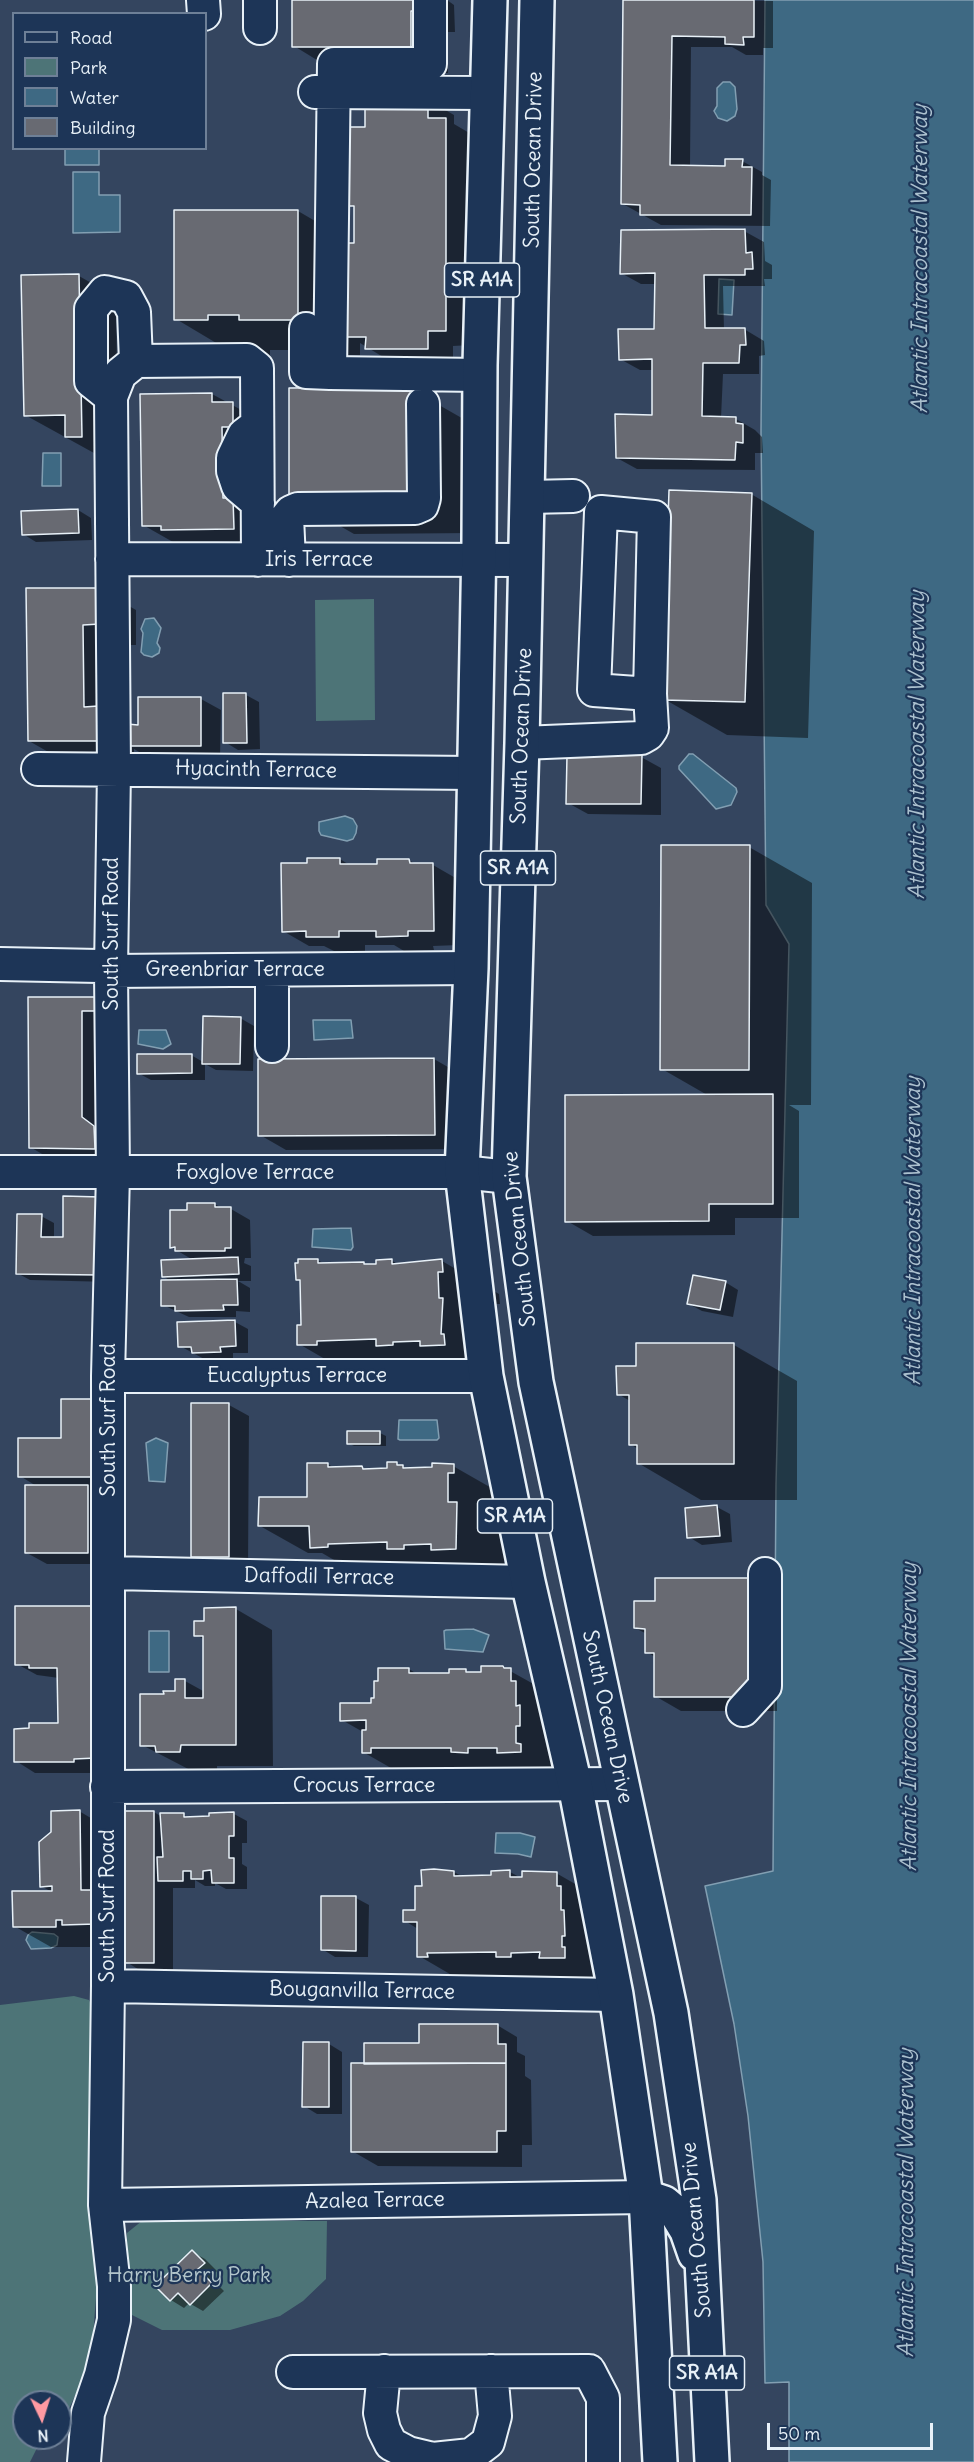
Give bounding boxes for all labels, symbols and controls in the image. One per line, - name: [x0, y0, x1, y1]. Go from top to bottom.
- legend: [12, 12, 207, 150]
- text: Road: [70, 26, 112, 49]
- text: Park: [70, 56, 107, 79]
- street label: South Ocean Drive: [520, 71, 548, 249]
- text: Water: [70, 86, 119, 109]
- water label: Atlantic Intracoastal Waterway: [908, 105, 934, 413]
- text: Building: [70, 116, 135, 139]
- road number: SR A1A: [444, 263, 520, 297]
- street label: Iris Terrace: [265, 547, 373, 573]
- water label: Atlantic Intracoastal Waterway: [905, 591, 931, 899]
- street label: South Ocean Drive: [506, 647, 538, 825]
- street label: Hyacinth Terrace: [175, 756, 337, 784]
- road number: SR A1A: [480, 851, 556, 885]
- street label: South Surf Road: [99, 857, 125, 1011]
- street label: Greenbriar Terrace: [145, 957, 325, 983]
- water label: Atlantic Intracoastal Waterway: [901, 1077, 927, 1385]
- street label: South Ocean Drive: [498, 1150, 542, 1328]
- street label: Foxglove Terrace: [176, 1160, 334, 1186]
- street label: South Surf Road: [96, 1343, 122, 1497]
- street label: Eucalyptus Terrace: [207, 1363, 387, 1389]
- road number: SR A1A: [478, 1499, 552, 1533]
- street label: Daffodil Terrace: [244, 1563, 394, 1591]
- water label: Atlantic Intracoastal Waterway: [897, 1563, 923, 1871]
- street label: South Ocean Drive: [576, 1628, 638, 1806]
- street label: Crocus Terrace: [293, 1773, 435, 1799]
- street label: South Surf Road: [95, 1829, 121, 1983]
- street label: Bouganvilla Terrace: [269, 1977, 455, 2005]
- water label: Atlantic Intracoastal Waterway: [894, 2049, 920, 2357]
- street label: South Ocean Drive: [677, 2141, 717, 2319]
- street label: Azalea Terrace: [305, 2187, 445, 2215]
- park label: Harry Berry Park: [107, 2263, 271, 2289]
- road number: SR A1A: [670, 2356, 744, 2390]
- north arrow: [12, 2390, 72, 2450]
- scale bar: [770, 2411, 936, 2449]
- text: 50 m: [778, 2422, 820, 2445]
- text: N: [37, 2426, 49, 2446]

